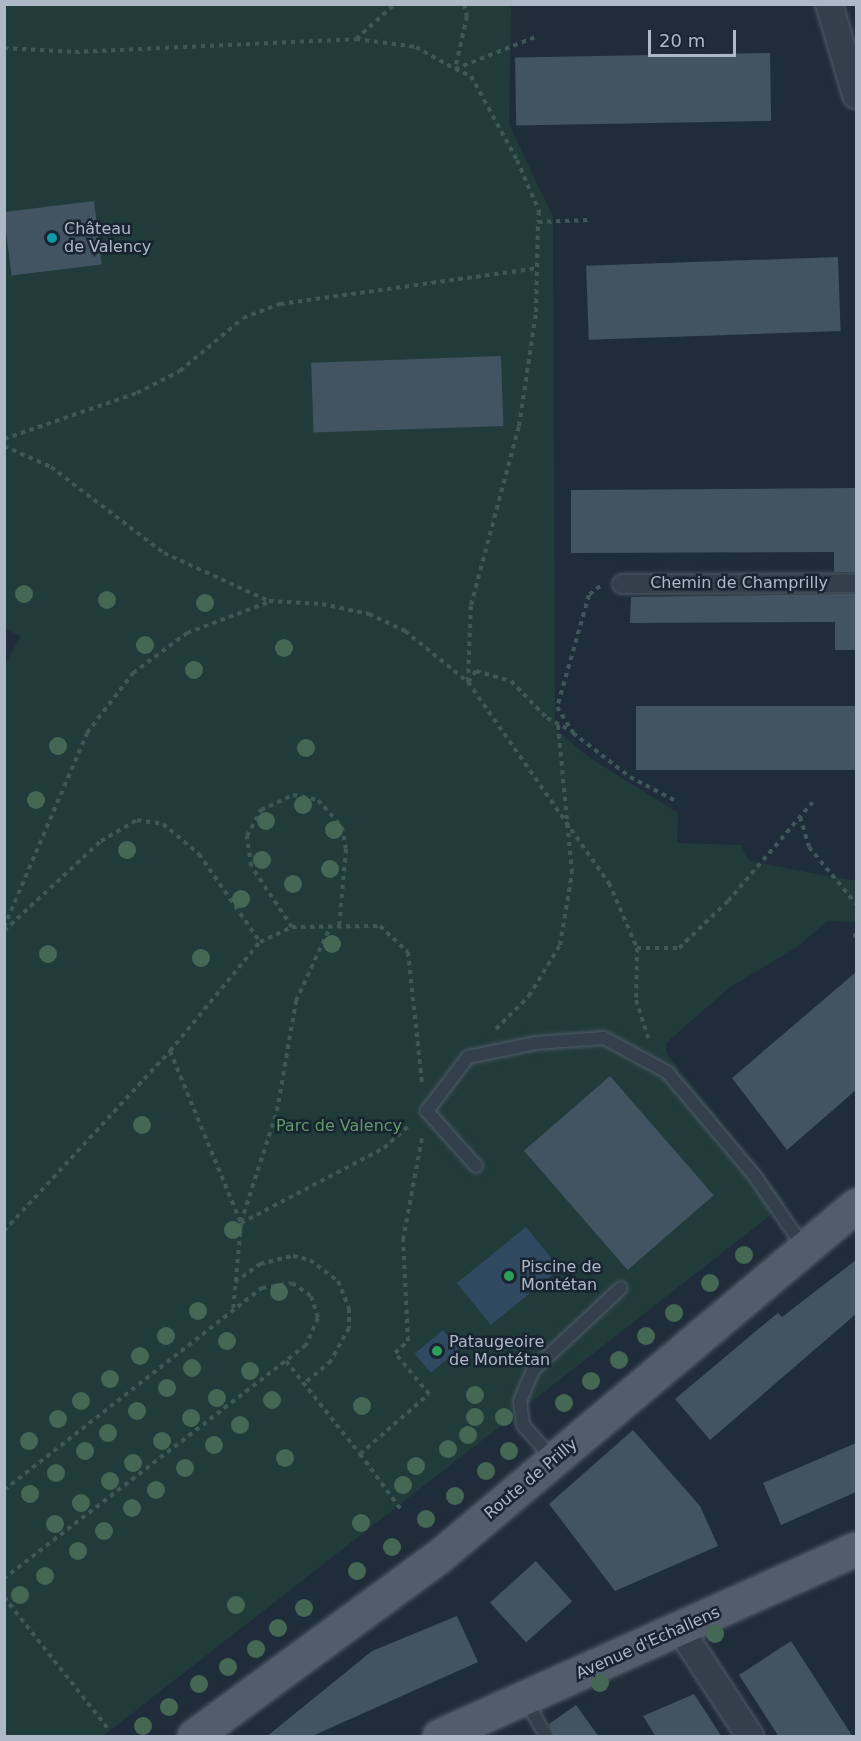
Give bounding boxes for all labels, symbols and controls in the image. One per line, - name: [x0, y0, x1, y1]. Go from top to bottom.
- scale bar: [651, 18, 740, 56]
- text: 20 m: [659, 30, 705, 51]
- place label: Château de Valency: [64, 219, 151, 257]
- marker: Château de Valency: [45, 231, 59, 245]
- street label: Chemin de Champrilly: [650, 573, 828, 593]
- park label: Parc de Valency: [276, 1116, 402, 1136]
- place label: Piscine de Montétan: [521, 1257, 601, 1295]
- marker: Piscine de Montétan: [502, 1269, 516, 1283]
- place label: Pataugeoire de Montétan: [449, 1332, 550, 1370]
- marker: Pataugeoire de Montétan: [430, 1344, 444, 1358]
- street label: Route de Prilly: [481, 1435, 581, 1523]
- street label: Avenue d'Echallens: [573, 1603, 723, 1683]

